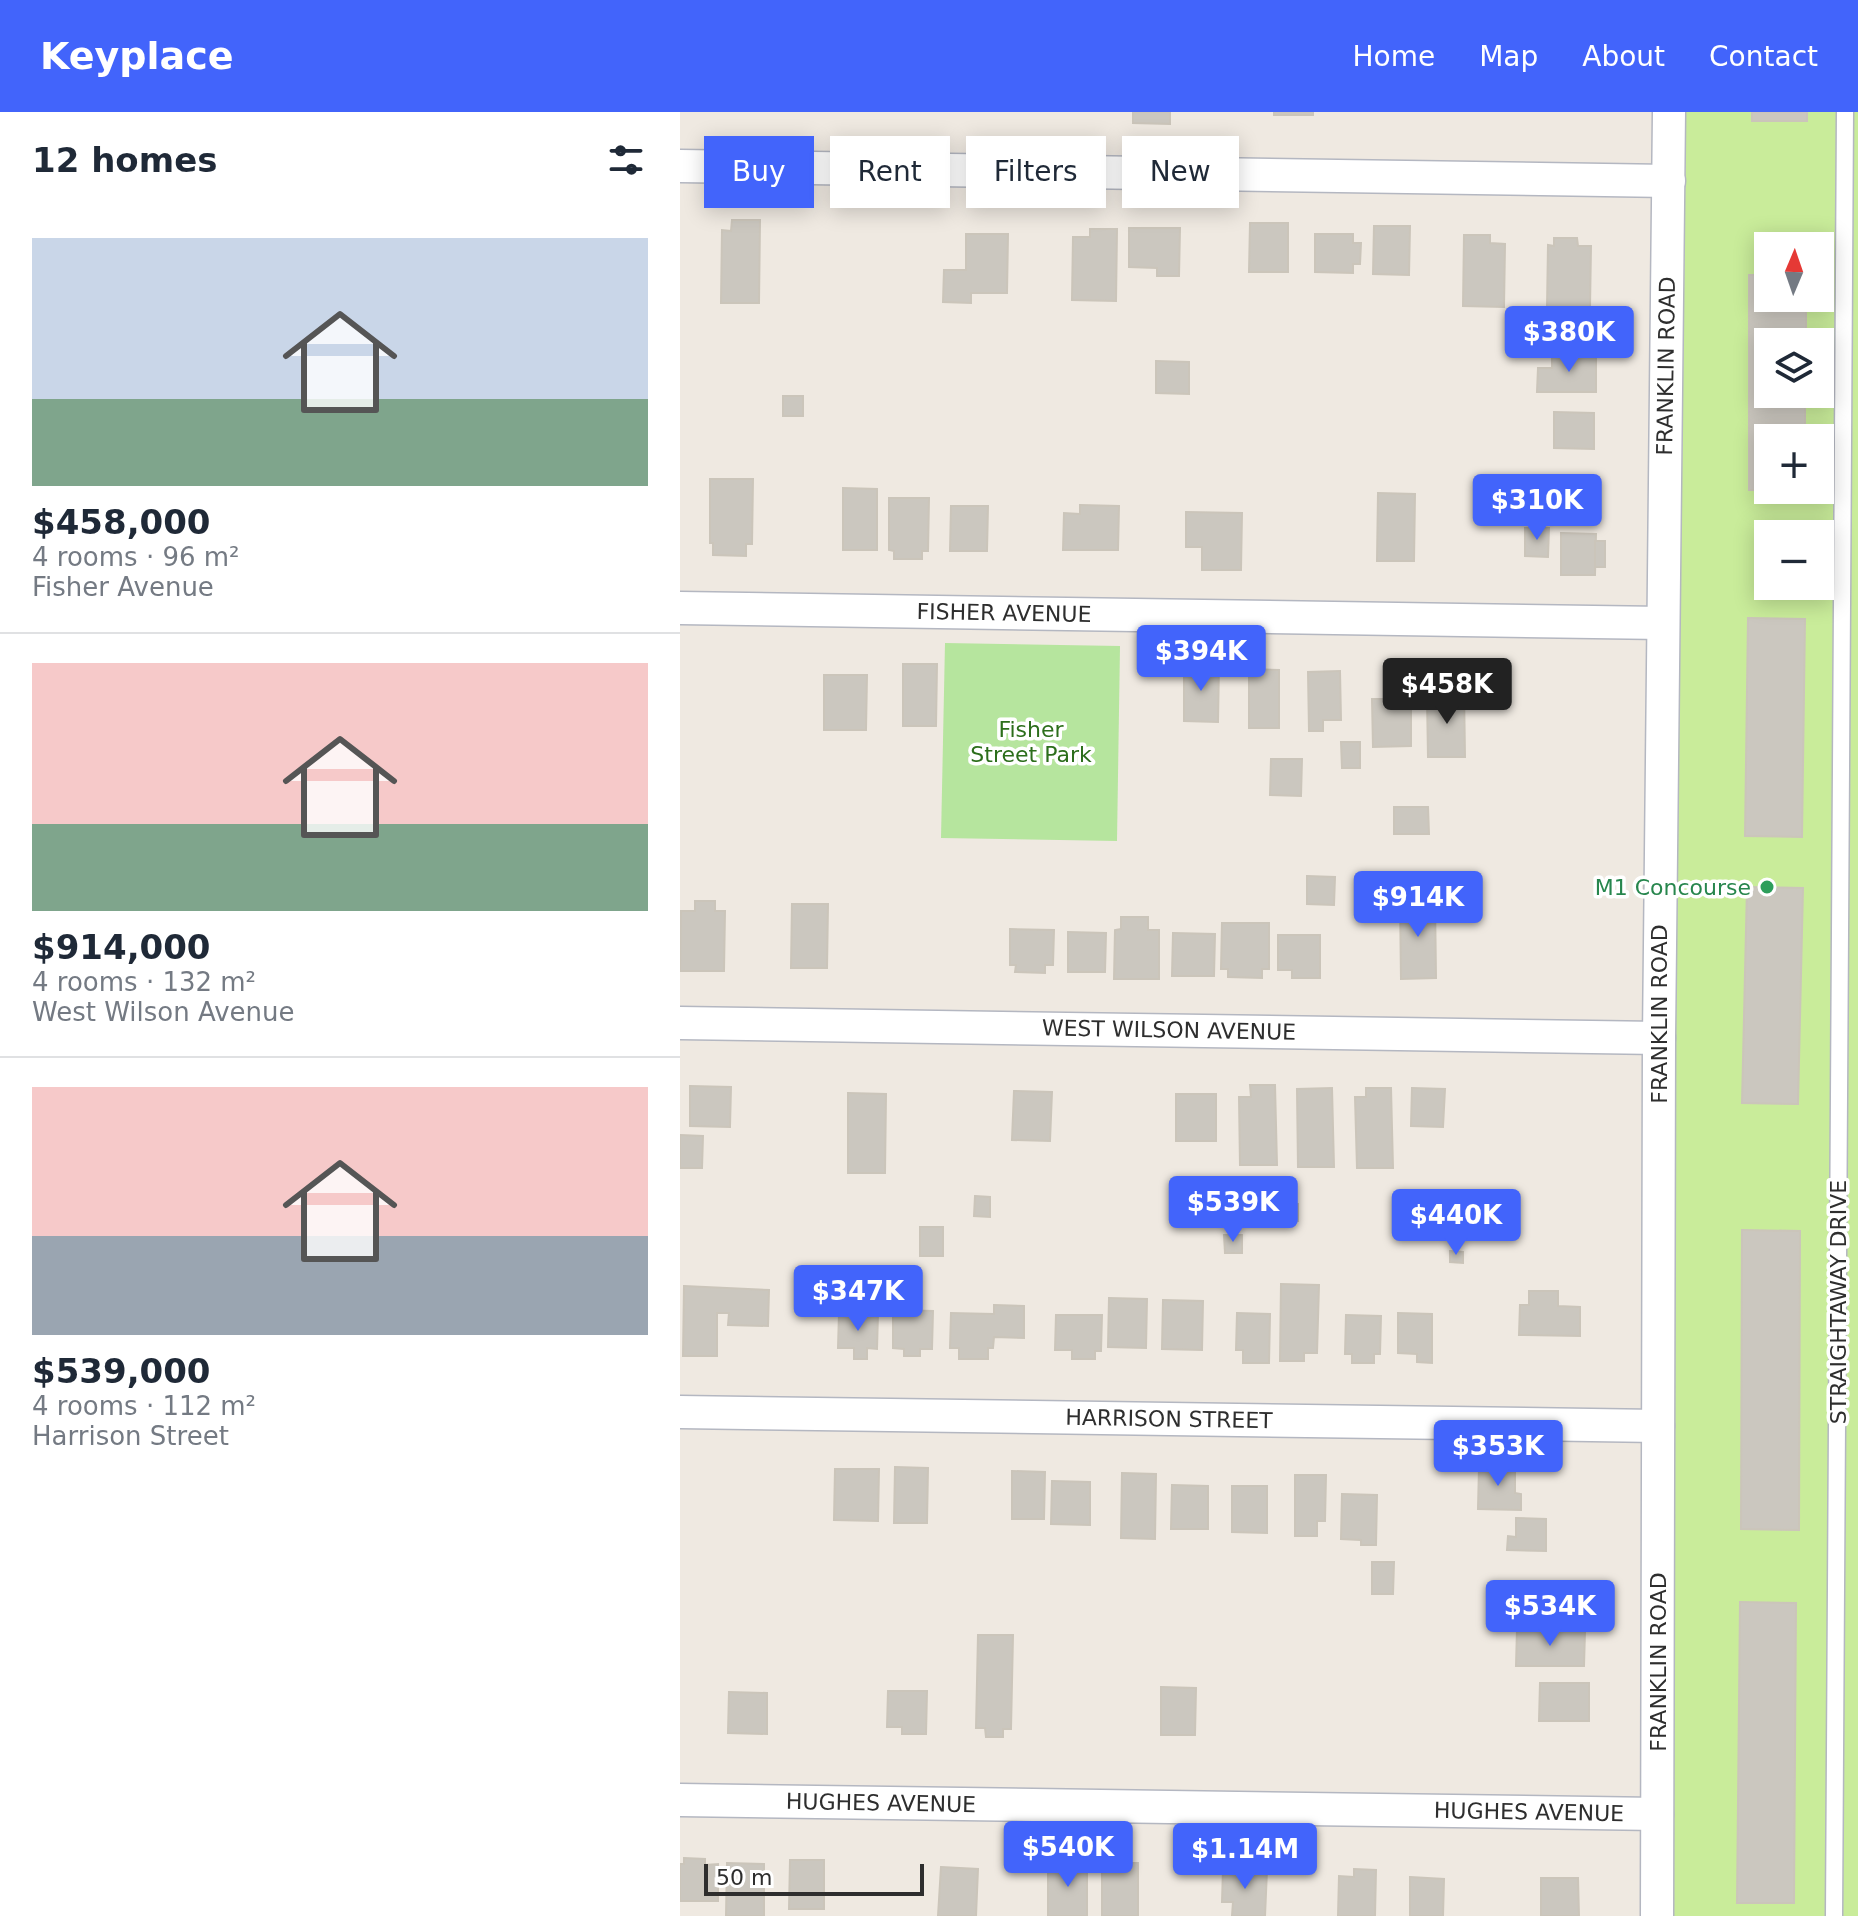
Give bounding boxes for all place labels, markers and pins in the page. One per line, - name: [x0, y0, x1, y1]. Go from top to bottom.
- pin: $380K: [1513, 306, 1625, 374]
- pin: $310K: [1481, 474, 1593, 542]
- pin: $394K: [1145, 625, 1257, 693]
- pin: $458K: [1391, 658, 1503, 726]
- pin: $914K: [1362, 871, 1474, 939]
- place label: M1 Concourse: [1595, 875, 1751, 900]
- marker: M1 Concourse: [1758, 878, 1776, 896]
- pin: $539K: [1177, 1176, 1289, 1244]
- pin: $440K: [1400, 1189, 1512, 1257]
- pin: $347K: [802, 1265, 914, 1333]
- pin: $353K: [1442, 1420, 1554, 1488]
- pin: $534K: [1494, 1580, 1606, 1648]
- pin: $540K: [1012, 1821, 1124, 1889]
- pin: $1.14M: [1180, 1823, 1310, 1891]

